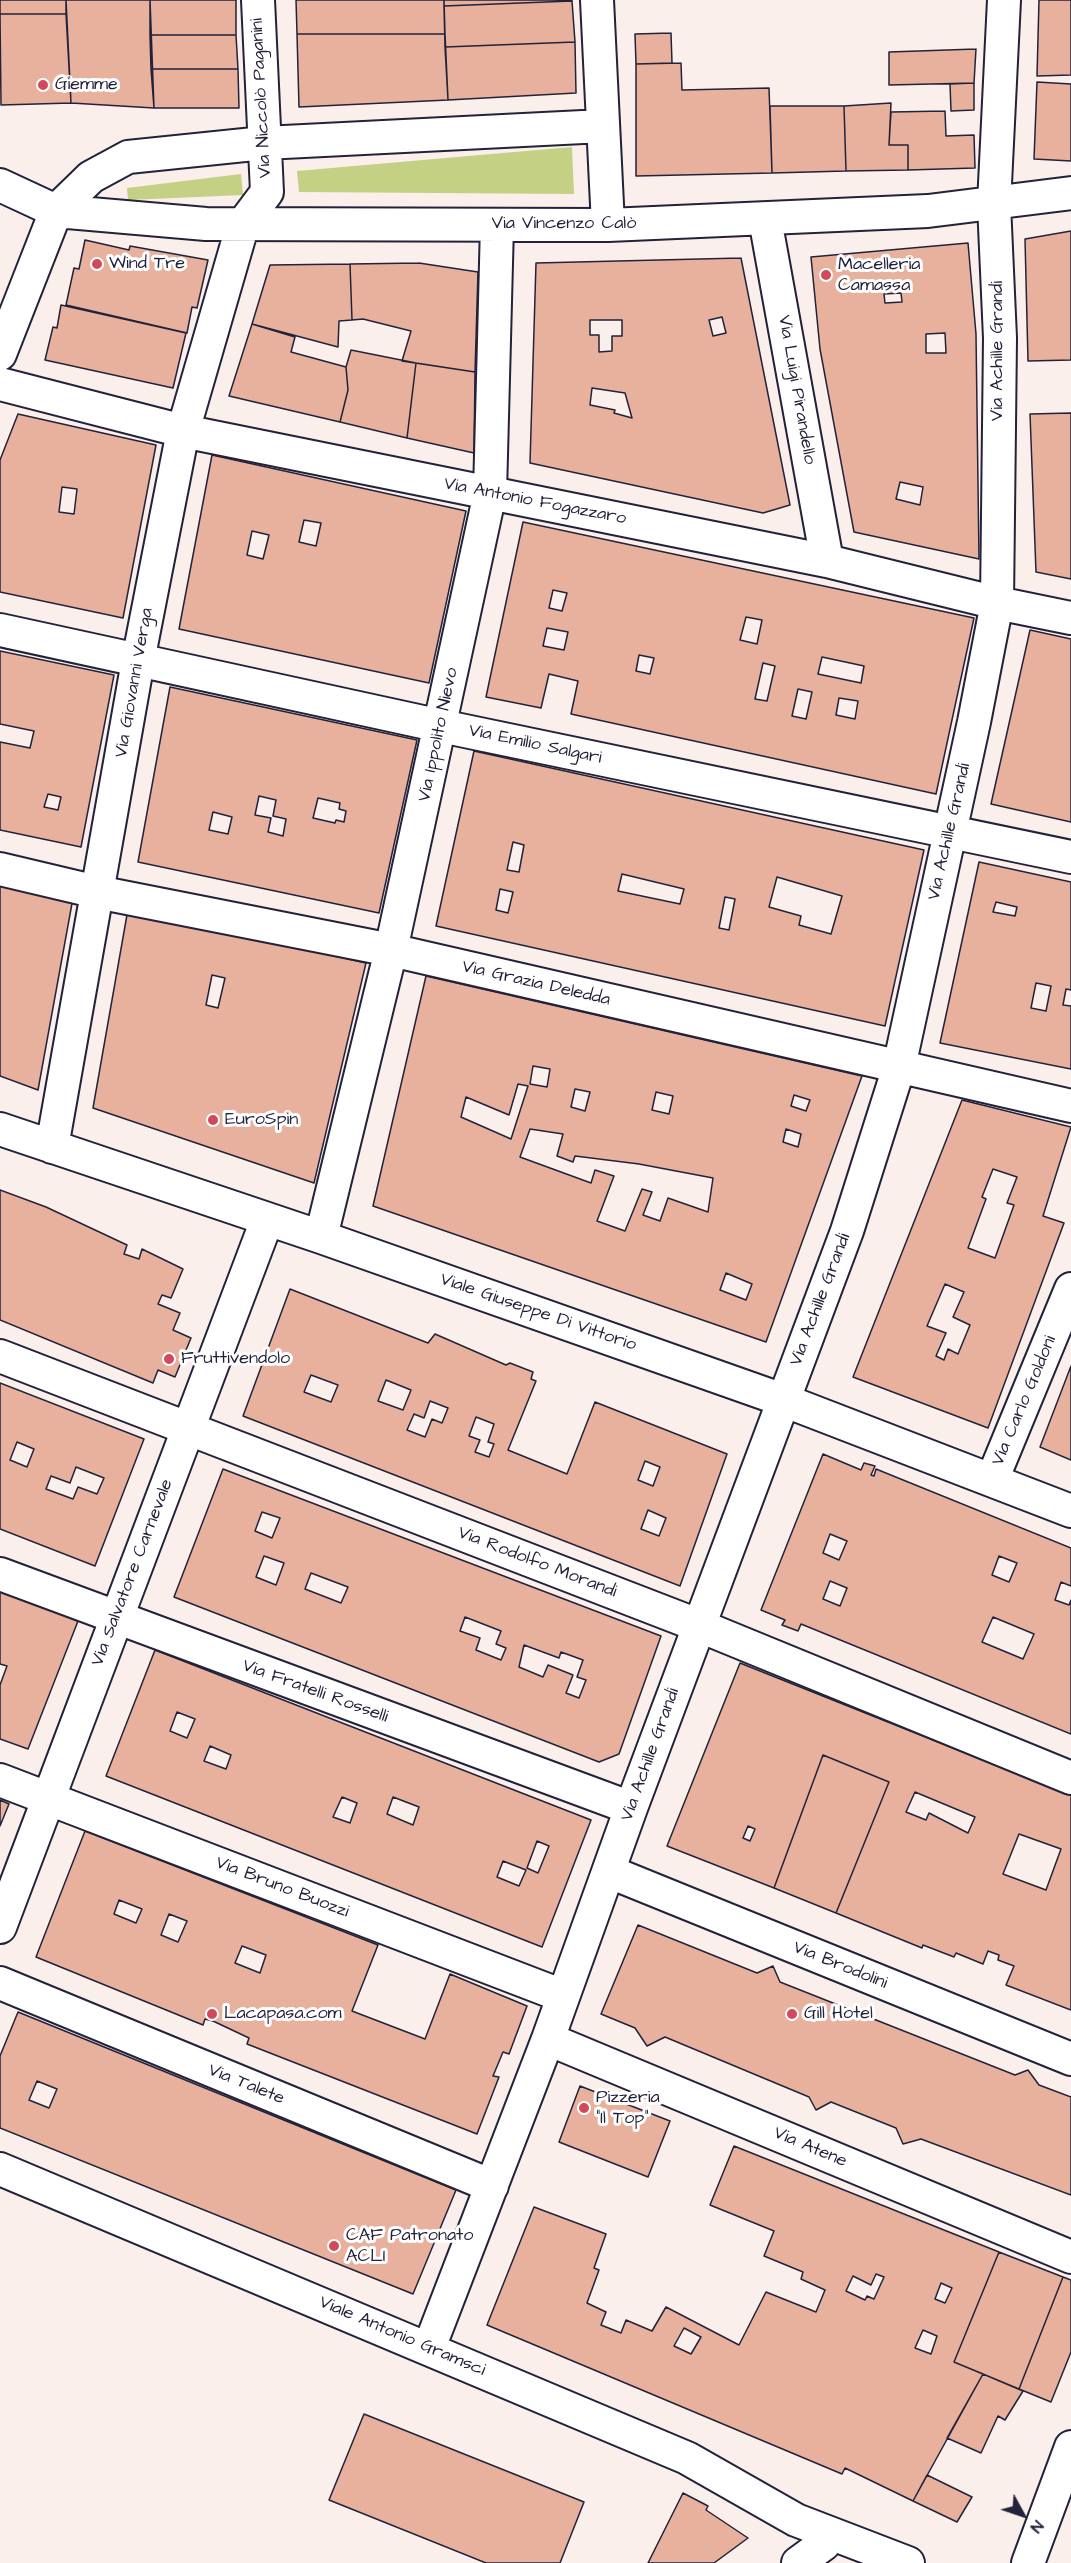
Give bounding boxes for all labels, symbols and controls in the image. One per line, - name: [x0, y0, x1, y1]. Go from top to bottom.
- street label: Via Niccolò Paganini: [247, 18, 277, 178]
- place label: Giemme: [55, 74, 118, 96]
- marker: Giemme: [36, 78, 50, 92]
- street label: Via Vincenzo Calò: [492, 213, 636, 235]
- place label: Wind Tre: [109, 253, 185, 275]
- place label: Macelleria Camassa: [838, 254, 920, 296]
- marker: Wind Tre: [90, 257, 104, 271]
- marker: Macelleria Camassa: [819, 268, 833, 282]
- street label: Via Achille Grandi: [987, 281, 1009, 421]
- street label: Via Luigi Pirandello: [772, 314, 820, 466]
- street label: Via Antonio Fogazzaro: [442, 474, 628, 530]
- street label: Via Giovanni Verga: [111, 607, 159, 759]
- street label: Via Ippolito Nievo: [414, 666, 464, 804]
- street label: Via Emilio Salgari: [467, 720, 603, 770]
- street label: Via Achille Grandi: [924, 761, 976, 903]
- street label: Via Grazia Deledda: [460, 956, 612, 1012]
- place label: EuroSpin: [225, 1109, 298, 1131]
- marker: EuroSpin: [206, 1113, 220, 1127]
- street label: Via Achille Grandi: [786, 1231, 856, 1369]
- street label: Viale Giuseppe Di Vittorio: [437, 1269, 639, 1357]
- street label: Via Carlo Goldoni: [988, 1333, 1062, 1469]
- place label: Fruttivendolo: [181, 1348, 290, 1370]
- marker: Fruttivendolo: [162, 1352, 176, 1366]
- street label: Via Salvatore Carnevale: [87, 1477, 179, 1669]
- street label: Via Rodolfo Morandi: [454, 1523, 620, 1603]
- street label: Via Fratelli Rosselli: [239, 1656, 391, 1728]
- street label: Via Achille Grandi: [617, 1686, 685, 1824]
- street label: Via Bruno Buozzi: [212, 1853, 352, 1923]
- street label: Via Brodolini: [790, 1937, 890, 1995]
- place label: Lacapasa.com: [224, 2003, 342, 2025]
- place label: Gill Hotel: [804, 2003, 873, 2025]
- marker: Lacapasa.com: [205, 2007, 219, 2021]
- marker: Gill Hotel: [785, 2007, 799, 2021]
- street label: Via Talete: [205, 2060, 287, 2110]
- place label: Pizzeria "Il Top": [596, 2087, 660, 2130]
- marker: Pizzeria "Il Top": [577, 2101, 591, 2115]
- street label: Via Atene: [770, 2123, 850, 2173]
- place label: CAF Patronato ACLI: [346, 2225, 473, 2268]
- marker: CAF Patronato ACLI: [327, 2239, 341, 2253]
- street label: Viale Antonio Gramsci: [316, 2292, 488, 2382]
- north arrow: [993, 2485, 1053, 2545]
- text: N: [1025, 2516, 1048, 2537]

